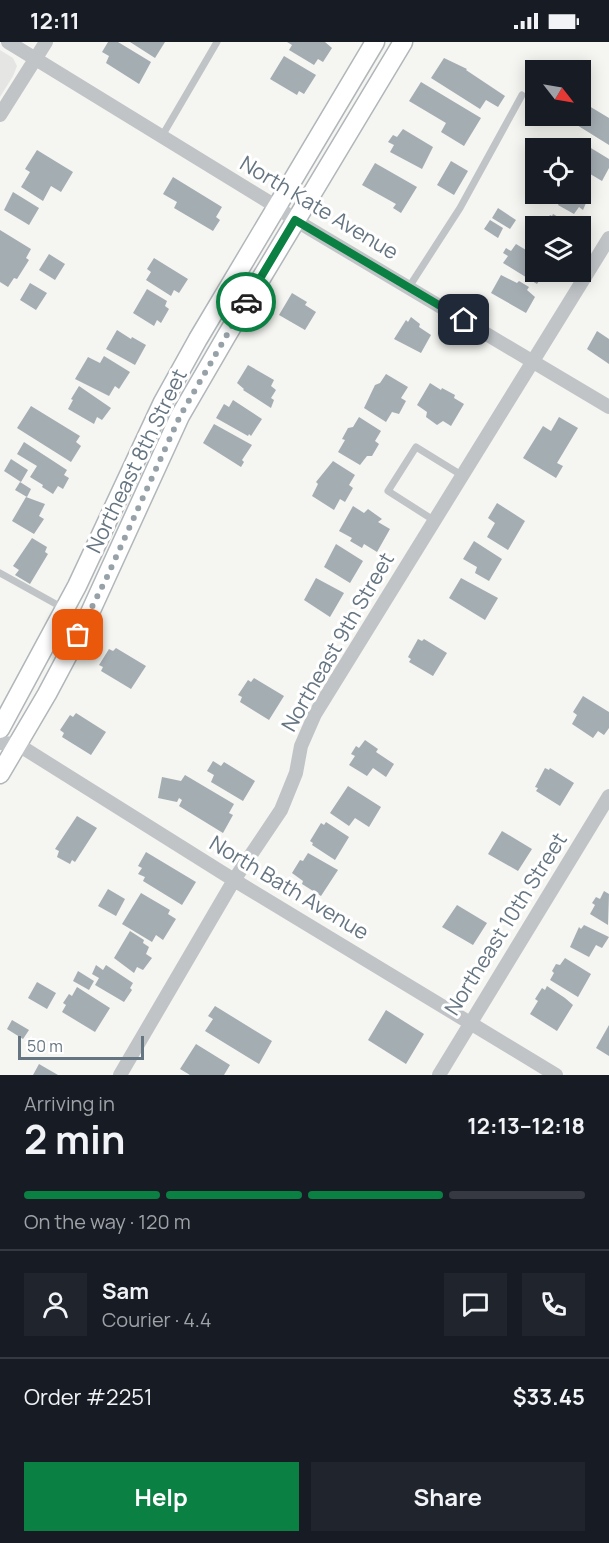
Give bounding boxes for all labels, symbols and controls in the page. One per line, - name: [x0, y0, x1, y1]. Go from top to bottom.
- text: 12:11: [30, 6, 80, 36]
- north arrow: [525, 60, 591, 126]
- map controls: [525, 60, 591, 282]
- button: locate: [525, 138, 591, 204]
- street label: North Kate Avenue: [235, 149, 404, 265]
- button: layers: [525, 216, 591, 282]
- courier: [216, 272, 276, 332]
- icon: car: [230, 286, 263, 319]
- pin: [438, 294, 489, 345]
- icon: home: [447, 303, 480, 336]
- street label: Northeast 8th Street: [79, 364, 193, 557]
- street label: Northeast 9th Street: [274, 547, 400, 736]
- pin: [52, 609, 103, 660]
- icon: bag: [61, 618, 94, 651]
- street label: Northeast 10th Street: [438, 827, 573, 1020]
- street label: North Bath Avenue: [205, 829, 374, 946]
- scale bar: [18, 1033, 144, 1061]
- text: 50 m: [27, 1035, 63, 1057]
- text: Arriving in: [24, 1090, 115, 1117]
- text: 12:13–12:18: [467, 1111, 585, 1141]
- text: 2 min: [24, 1112, 125, 1166]
- text: On the way · 120 m: [24, 1208, 191, 1235]
- button: person: [24, 1273, 87, 1336]
- button: chat: [444, 1273, 507, 1336]
- button: phone: [522, 1273, 585, 1336]
- text: Sam: [102, 1276, 149, 1306]
- text: Courier · 4.4: [102, 1306, 212, 1333]
- text: Order #2251: [24, 1382, 152, 1412]
- text: $33.45: [513, 1382, 585, 1412]
- button: Help: [24, 1462, 299, 1531]
- button: Share: [311, 1462, 585, 1531]

